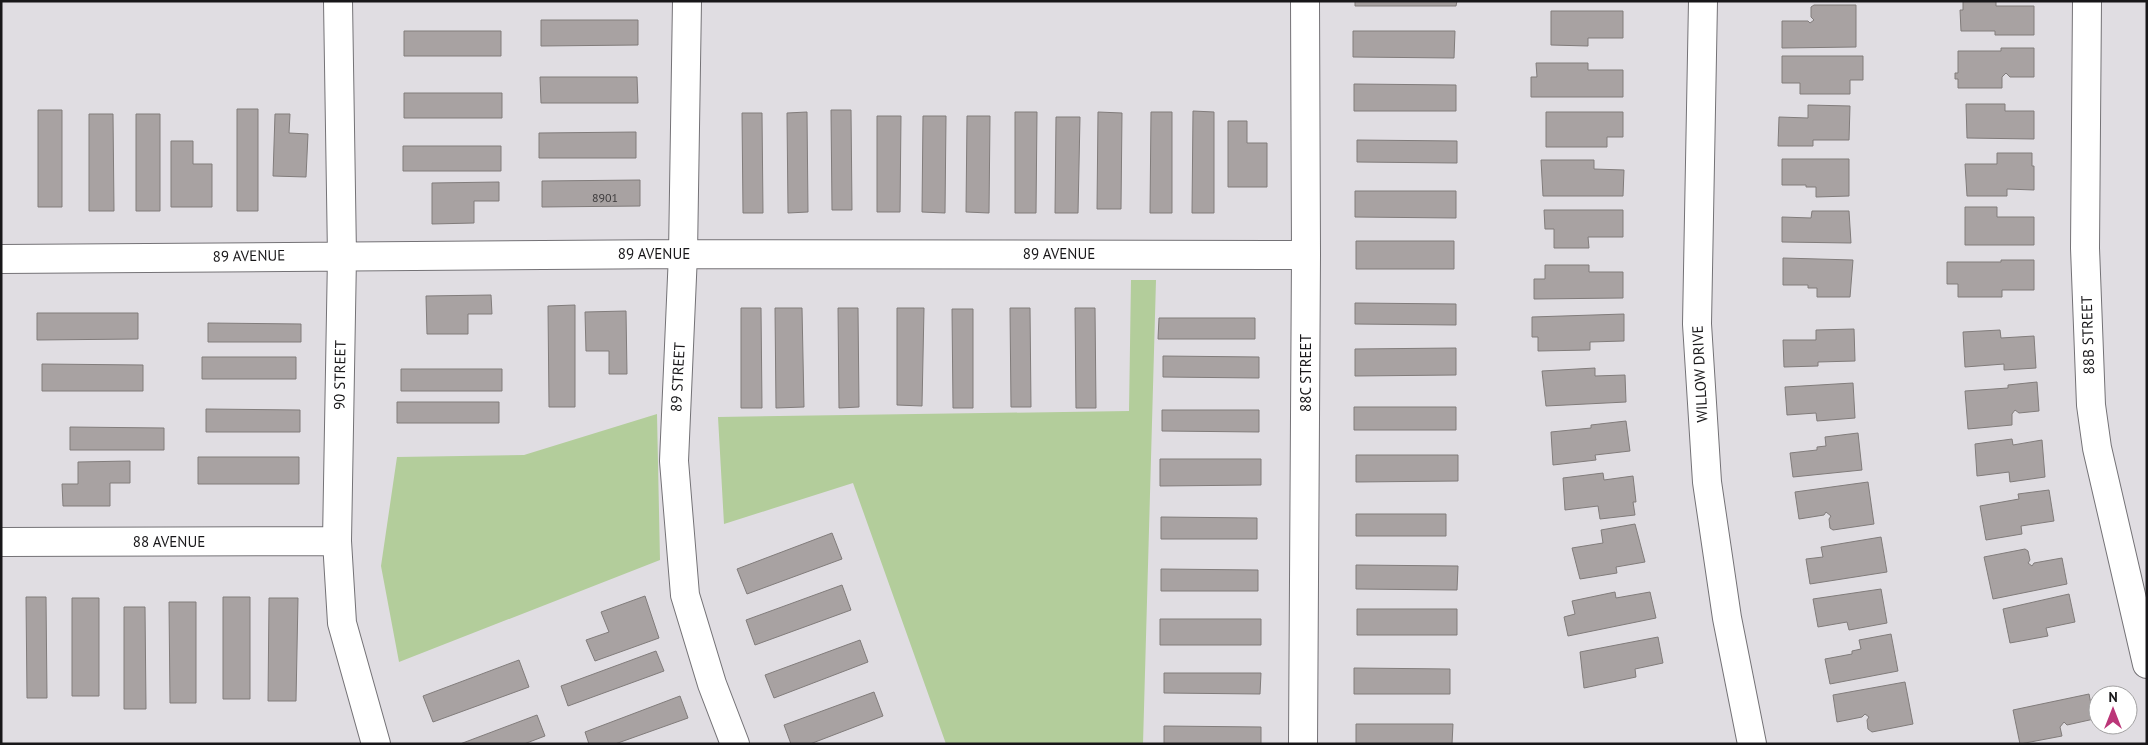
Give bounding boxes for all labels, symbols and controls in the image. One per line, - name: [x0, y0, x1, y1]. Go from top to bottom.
- house number: 8901: [592, 190, 618, 205]
- street label: 89 AVENUE: [618, 244, 690, 263]
- street label: 89 AVENUE: [1023, 244, 1095, 263]
- street label: 89 AVENUE: [213, 245, 285, 266]
- street label: 88B STREET: [2077, 295, 2098, 375]
- street label: WILLOW DRIVE: [1687, 325, 1712, 423]
- street label: 88C STREET: [1296, 333, 1315, 412]
- street label: 90 STREET: [329, 339, 350, 410]
- street label: 89 STREET: [666, 341, 689, 412]
- street label: 88 AVENUE: [133, 532, 205, 551]
- north arrow: [2088, 685, 2138, 735]
- text: N: [2108, 688, 2118, 706]

